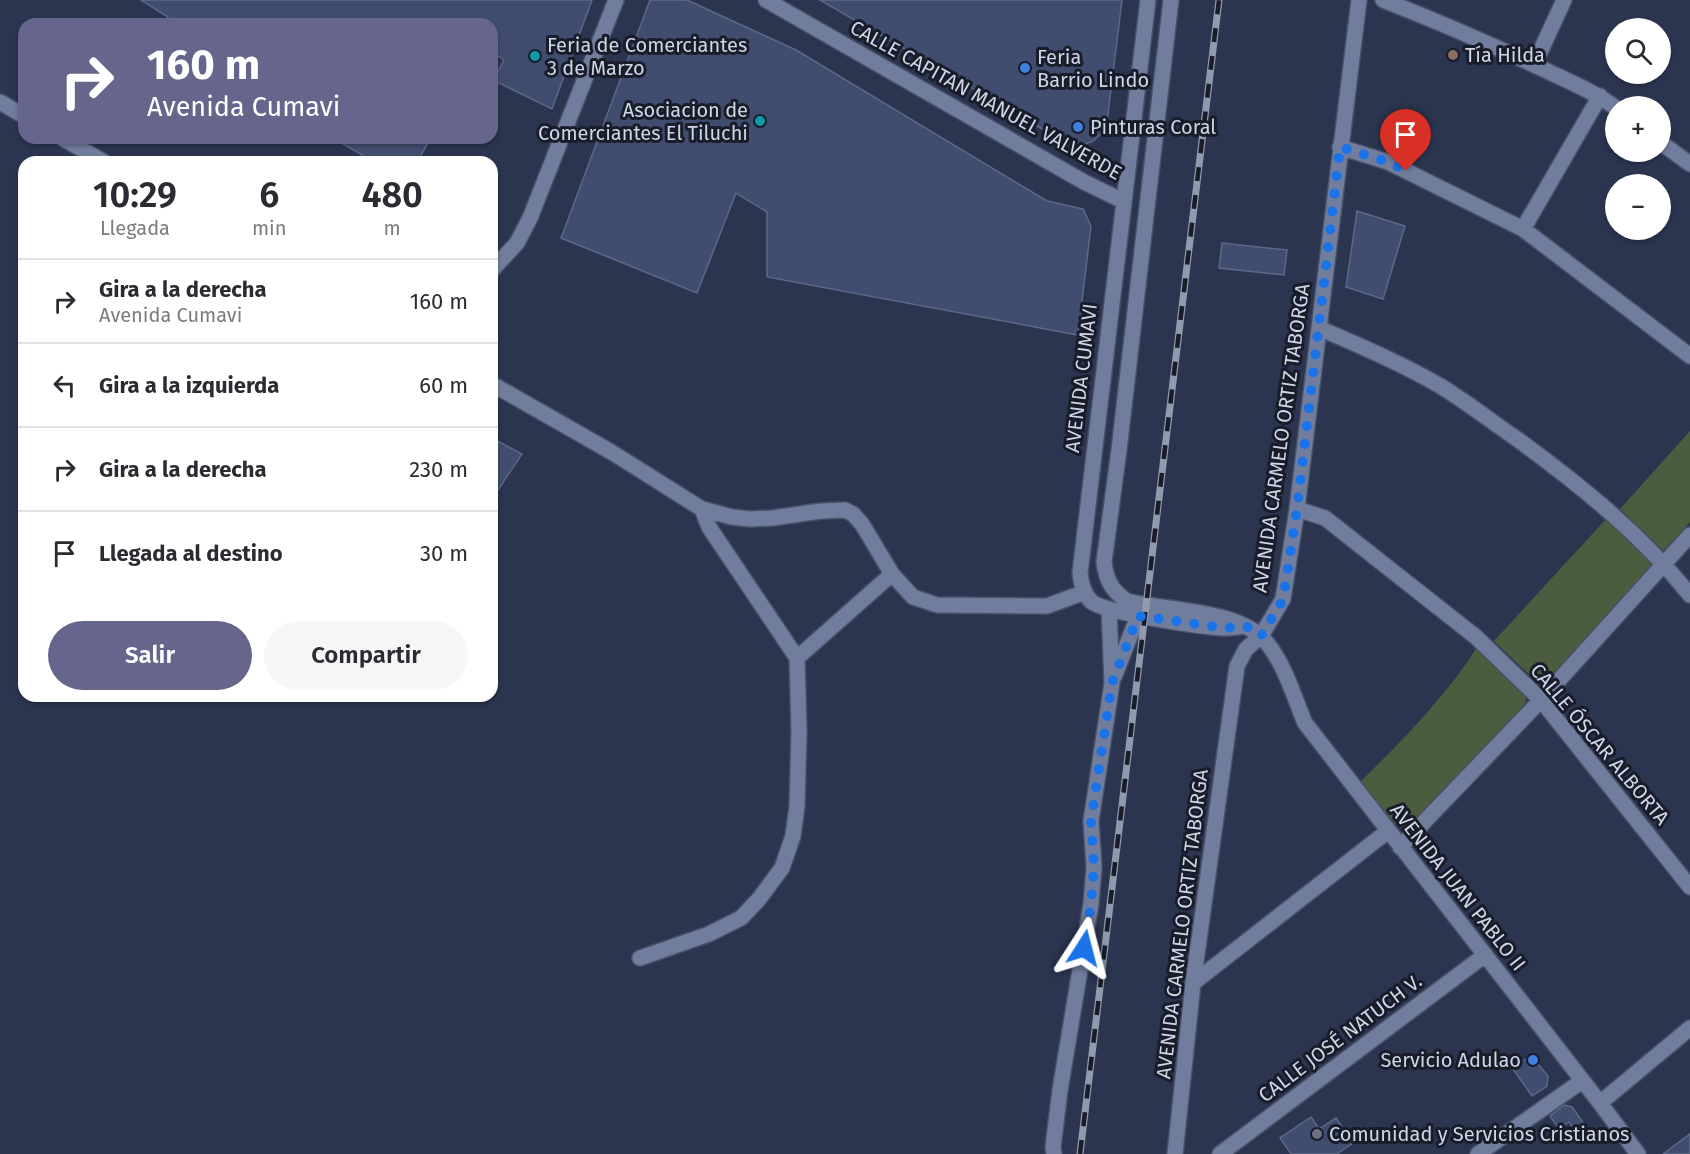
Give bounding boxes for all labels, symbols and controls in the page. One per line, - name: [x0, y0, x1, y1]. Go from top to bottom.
- street label: CALLE CAPITAN MANUEL VALVERDE: [846, 15, 1126, 185]
- map controls: [1605, 18, 1671, 240]
- button: search: [1605, 18, 1671, 84]
- place label: Feria de Comerciantes 3 de Marzo: [547, 33, 747, 80]
- text: 160 m: [147, 40, 260, 90]
- icon: right: [48, 42, 126, 120]
- place label: Tía Hilda: [1465, 43, 1545, 67]
- place label: Feria Barrio Lindo: [1037, 45, 1149, 92]
- marker: Tía Hilda: [1446, 48, 1460, 62]
- marker: Feria de Comerciantes 3 de Marzo: [528, 49, 542, 63]
- marker: Feria Barrio Lindo: [1018, 61, 1032, 75]
- text: Avenida Cumavi: [147, 91, 340, 123]
- button: +: [1605, 96, 1671, 162]
- place label: Asociacion de Comerciantes El Tiluchi: [538, 98, 748, 145]
- pin: [1380, 109, 1431, 171]
- marker: Asociacion de Comerciantes El Tiluchi: [753, 114, 767, 128]
- place label: Pinturas Coral: [1090, 115, 1216, 139]
- icon: arrive: [1389, 118, 1422, 151]
- marker: Pinturas Coral: [1071, 120, 1085, 134]
- text: 10:29: [93, 173, 177, 217]
- text: 6: [259, 173, 279, 217]
- text: 480: [361, 173, 423, 217]
- button: −: [1605, 174, 1671, 240]
- text: Llegada: [100, 216, 170, 240]
- text: min: [252, 216, 286, 240]
- text: m: [384, 216, 401, 240]
- text: Gira a la derecha: [99, 276, 267, 303]
- street label: AVENIDA CARMELO ORTIZ TABORGA: [1247, 282, 1315, 594]
- icon: right: [48, 285, 81, 318]
- text: 160 m: [410, 288, 468, 315]
- street label: AVENIDA CUMAVI: [1060, 302, 1102, 454]
- text: Avenida Cumavi: [99, 303, 242, 327]
- icon: left: [48, 369, 81, 402]
- text: Gira a la izquierda: [99, 372, 279, 399]
- text: 60 m: [419, 372, 468, 399]
- icon: right: [48, 453, 81, 486]
- text: Gira a la derecha: [99, 456, 267, 483]
- text: 230 m: [409, 456, 468, 483]
- icon: arrive: [48, 537, 81, 570]
- text: Llegada al destino: [99, 540, 283, 567]
- text: 30 m: [420, 540, 468, 567]
- button: Salir: [48, 621, 252, 690]
- button: Compartir: [264, 621, 468, 690]
- street label: CALLE ÓSCAR ALBORTA: [1525, 658, 1675, 830]
- street label: AVENIDA CARMELO ORTIZ TABORGA: [1151, 767, 1213, 1080]
- street label: AVENIDA JUAN PABLO II: [1385, 799, 1531, 975]
- position arrow: [1052, 916, 1116, 980]
- street label: CALLE JOSÉ NATUCH V.: [1254, 969, 1426, 1107]
- place label: Servicio Adulao: [1380, 1048, 1521, 1072]
- marker: Servicio Adulao: [1526, 1053, 1540, 1067]
- place label: Comunidad y Servicios Cristianos: [1329, 1122, 1629, 1146]
- marker: Comunidad y Servicios Cristianos: [1310, 1127, 1324, 1141]

